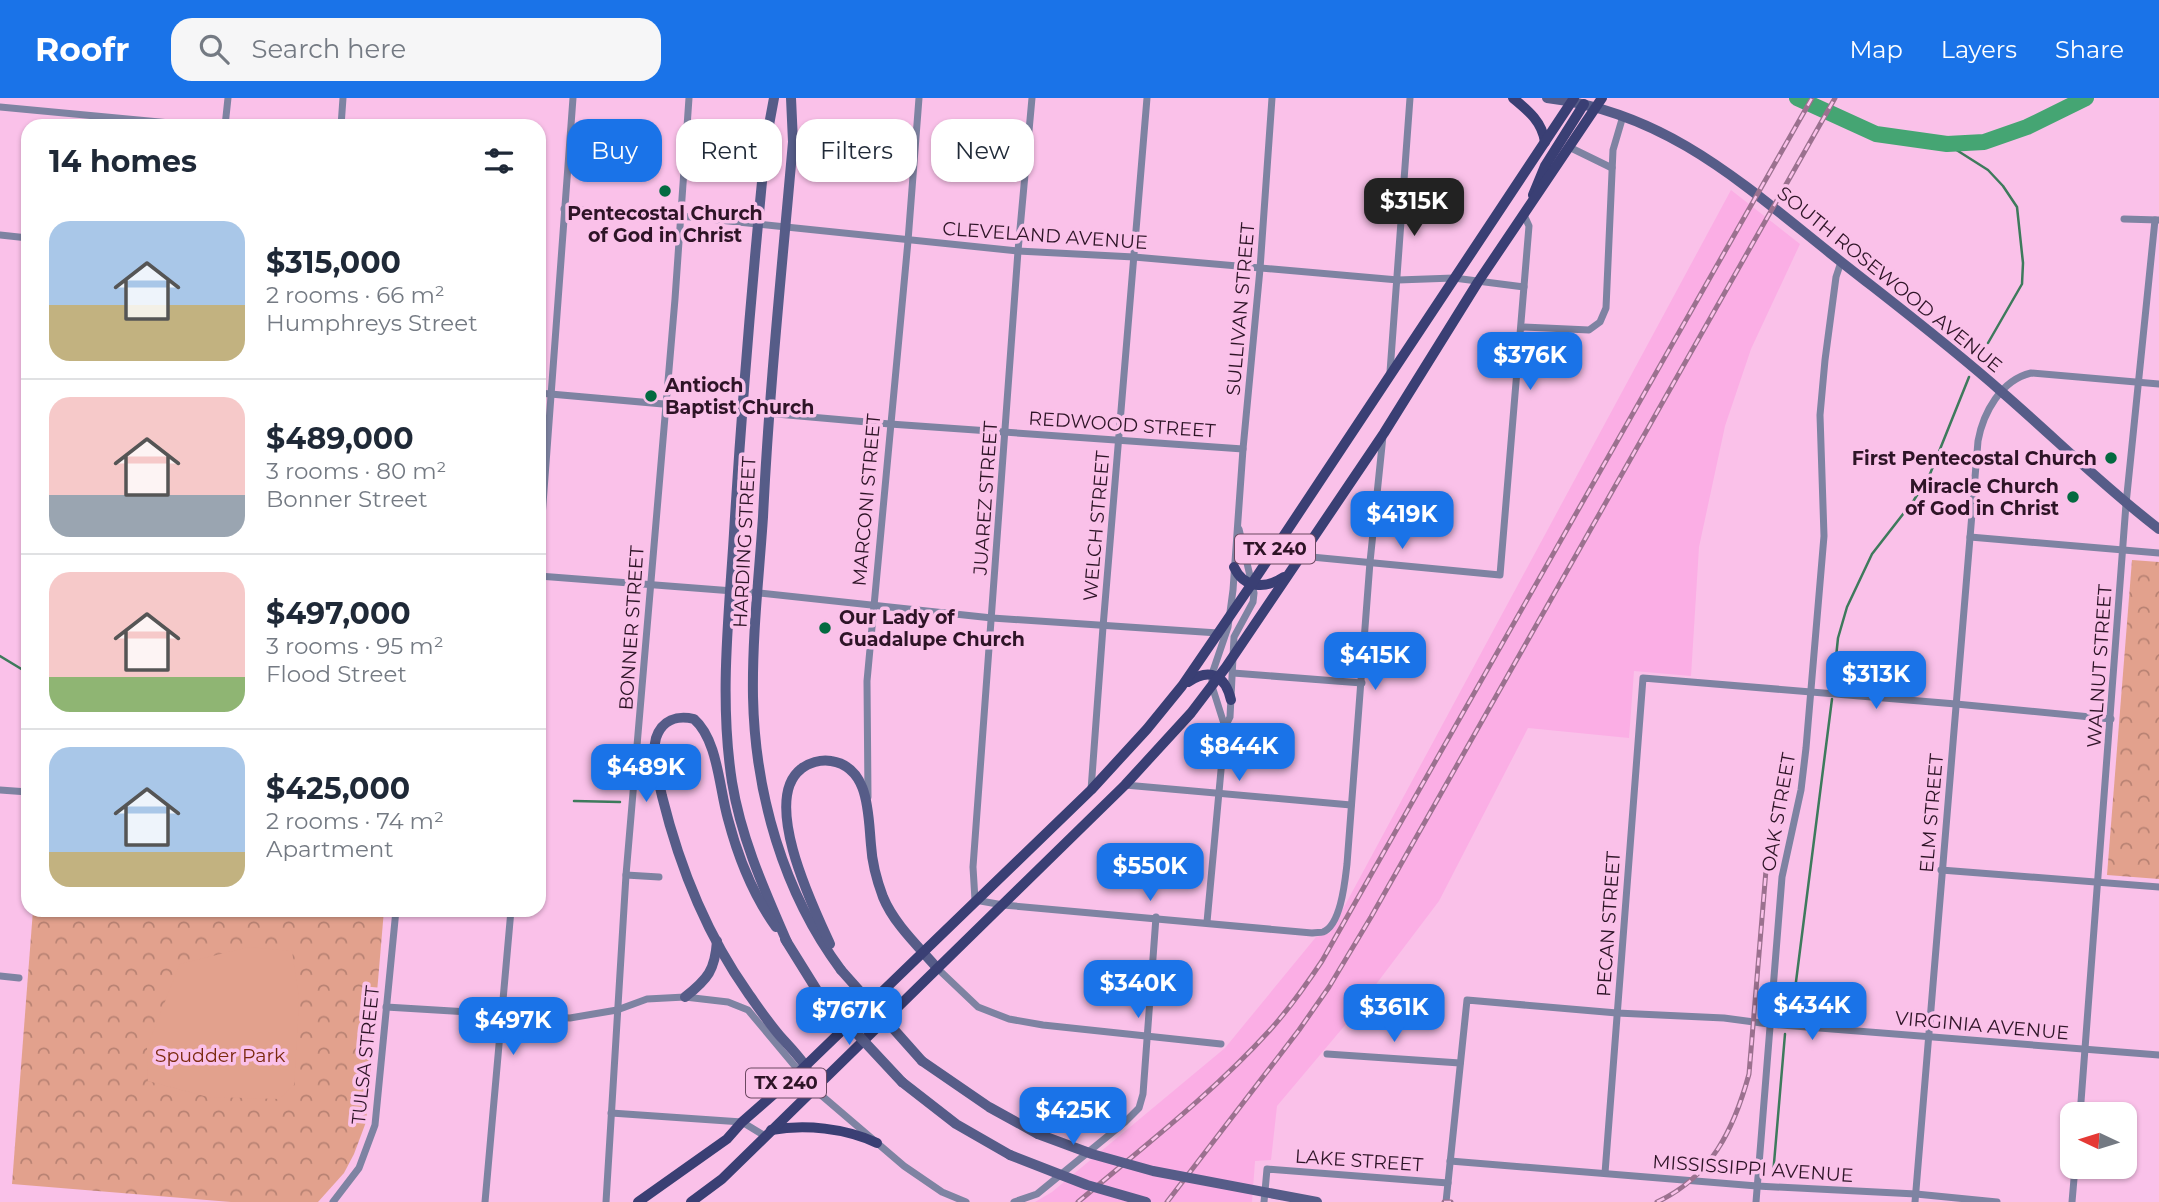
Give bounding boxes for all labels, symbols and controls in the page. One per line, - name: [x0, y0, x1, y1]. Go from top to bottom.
- search box: [171, 18, 661, 81]
- text: Roofr: [35, 29, 129, 69]
- icon: search: [195, 30, 233, 68]
- text: Search here: [251, 33, 406, 65]
- text: Map: [1849, 35, 1903, 64]
- text: Layers: [1941, 35, 2017, 64]
- text: Share: [2055, 35, 2124, 64]
- chip: Buy: [567, 119, 662, 182]
- chip: Rent: [676, 119, 782, 182]
- chip: Filters: [796, 119, 917, 182]
- chip: New: [931, 119, 1034, 182]
- icon: filters: [480, 142, 518, 180]
- text: 14 homes: [49, 143, 197, 180]
- pin: $315K: [1365, 178, 1463, 238]
- street label: SOUTH ROSEWOOD AVENUE: [1773, 181, 2007, 377]
- marker: Pentecostal Church of God in Christ: [657, 183, 673, 199]
- text: $315K: [1380, 187, 1448, 215]
- place label: Pentecostal Church of God in Christ: [567, 202, 763, 247]
- street label: CLEVELAND AVENUE: [942, 217, 1148, 254]
- street label: SULLIVAN STREET: [1221, 221, 1260, 397]
- text: $315,000: [266, 244, 401, 281]
- icon: home: [105, 249, 189, 333]
- text: 2 rooms · 66 m²: [266, 281, 445, 309]
- text: Humphreys Street: [266, 309, 477, 337]
- pin: $376K: [1481, 332, 1579, 392]
- text: $376K: [1493, 341, 1567, 369]
- place label: Antioch Baptist Church: [664, 374, 814, 419]
- marker: Antioch Baptist Church: [643, 388, 659, 404]
- street label: REDWOOD STREET: [1028, 406, 1216, 443]
- street label: MARCONI STREET: [848, 413, 885, 587]
- text: $489,000: [266, 420, 414, 457]
- street label: JUAREZ STREET: [969, 420, 1002, 577]
- icon: home: [105, 425, 189, 509]
- place label: First Pentecostal Church: [1852, 447, 2097, 470]
- street label: WELCH STREET: [1078, 450, 1115, 602]
- marker: First Pentecostal Church: [2103, 450, 2119, 466]
- street label: HARDING STREET: [729, 456, 760, 628]
- text: 3 rooms · 80 m²: [266, 457, 446, 485]
- place label: Miracle Church of God in Christ: [1905, 475, 2059, 520]
- text: Bonner Street: [266, 485, 428, 513]
- marker: Miracle Church of God in Christ: [2065, 489, 2081, 505]
- pin: $419K: [1353, 491, 1451, 551]
- text: $419K: [1367, 500, 1437, 528]
- road number: TX 240: [1235, 534, 1315, 564]
- street label: BONNER STREET: [614, 545, 649, 711]
- street label: WALNUT STREET: [2082, 583, 2117, 749]
- text: $497,000: [266, 595, 411, 632]
- icon: home: [105, 600, 189, 684]
- place label: Our Lady of Guadalupe Church: [839, 606, 1025, 651]
- marker: Our Lady of Guadalupe Church: [817, 620, 833, 636]
- text: 3 rooms · 95 m²: [266, 632, 444, 660]
- pin: $415K: [1326, 632, 1424, 692]
- text: $415K: [1340, 641, 1410, 669]
- pin: $313K: [1827, 652, 1925, 711]
- text: Flood Street: [266, 660, 407, 688]
- text: $313K: [1842, 660, 1910, 688]
- pin: $844K: [1190, 724, 1288, 783]
- text: $844K: [1200, 732, 1278, 760]
- pin: $489K: [597, 744, 695, 804]
- street label: OAK STREET: [1757, 751, 1800, 873]
- street label: ELM STREET: [1915, 752, 1948, 874]
- text: $489K: [607, 753, 685, 781]
- text: $425,000: [266, 770, 410, 807]
- icon: home: [105, 775, 189, 859]
- text: 2 rooms · 74 m²: [266, 807, 444, 835]
- text: Apartment: [266, 835, 394, 863]
- pin: $550K: [1101, 844, 1199, 903]
- street label: PECAN STREET: [1592, 850, 1625, 998]
- text: $550K: [1113, 852, 1187, 880]
- pin: $340K: [1089, 960, 1187, 1020]
- text: $340K: [1100, 969, 1176, 997]
- pin: $434K: [1763, 982, 1861, 1042]
- street label: TULSA STREET: [347, 984, 384, 1126]
- pin: $361K: [1345, 984, 1443, 1044]
- pin: $767K: [800, 988, 898, 1047]
- text: $434K: [1773, 991, 1851, 1019]
- text: $361K: [1360, 993, 1428, 1021]
- text: $767K: [812, 996, 886, 1024]
- pin: $497K: [464, 998, 562, 1057]
- text: $497K: [475, 1006, 551, 1034]
- street label: VIRGINIA AVENUE: [1894, 1006, 2070, 1045]
- park label: Spudder Park: [155, 1044, 286, 1067]
- road number: TX 240: [746, 1068, 826, 1098]
- pin: $425K: [1024, 1088, 1122, 1147]
- text: $425K: [1035, 1096, 1111, 1124]
- north arrow: [2060, 1102, 2137, 1180]
- map controls: [2060, 1102, 2137, 1179]
- street label: LAKE STREET: [1294, 1145, 1424, 1176]
- street label: MISSISSIPPI AVENUE: [1652, 1150, 1854, 1187]

